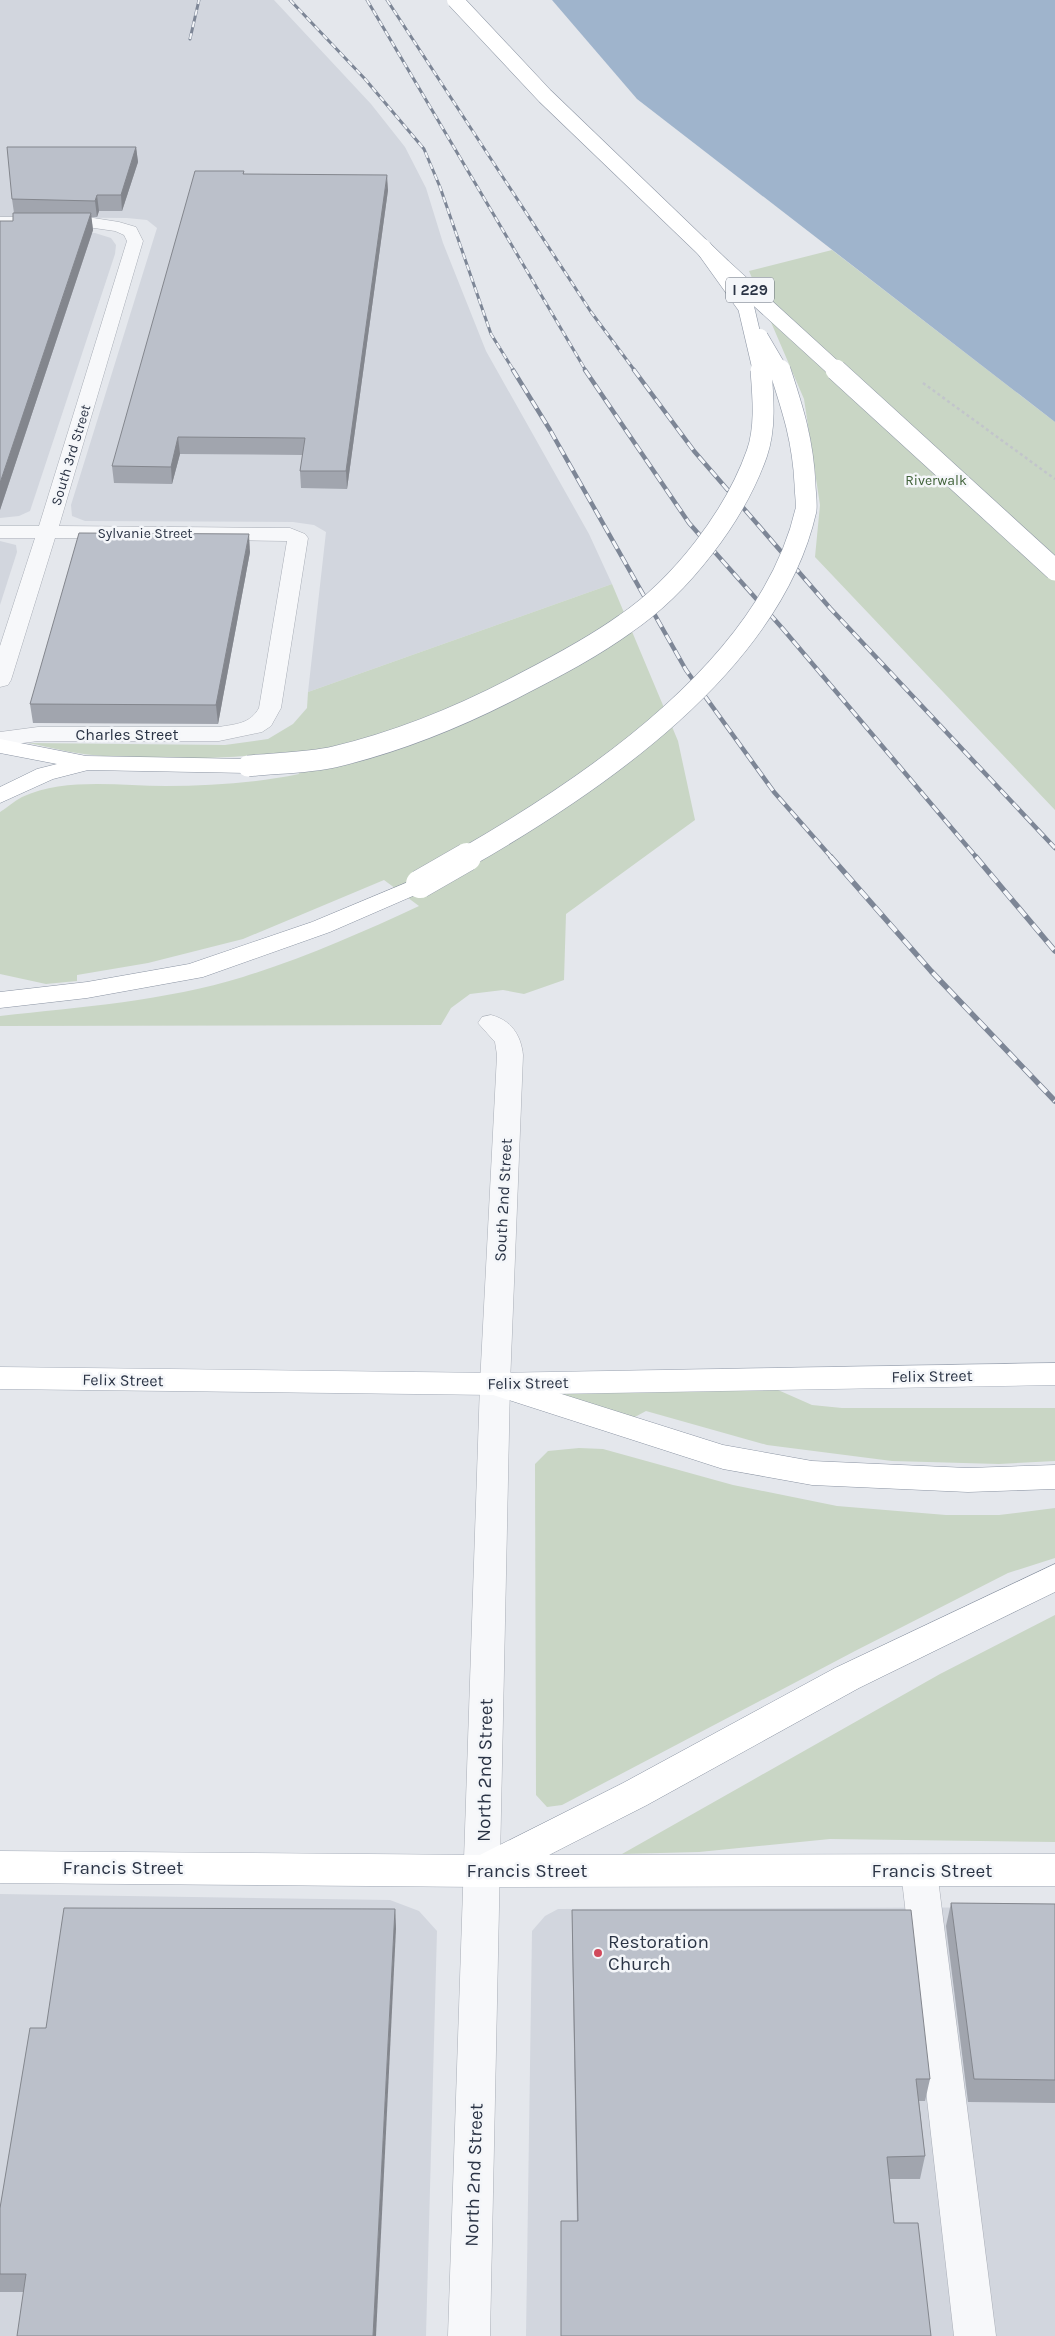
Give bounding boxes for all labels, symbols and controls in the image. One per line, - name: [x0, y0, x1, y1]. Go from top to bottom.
- road number: I 229: [726, 278, 774, 302]
- street label: South 3rd Street: [48, 402, 94, 508]
- park label: Riverwalk: [905, 472, 967, 489]
- street label: Sylvanie Street: [97, 525, 193, 542]
- street label: Charles Street: [76, 725, 178, 744]
- street label: South 2nd Street: [490, 1138, 516, 1262]
- street label: Felix Street: [891, 1366, 973, 1386]
- street label: Felix Street: [82, 1370, 164, 1390]
- street label: Felix Street: [487, 1373, 569, 1393]
- street label: North 2nd Street: [473, 1698, 497, 1842]
- street label: Francis Street: [63, 1857, 183, 1879]
- street label: Francis Street: [467, 1860, 587, 1882]
- street label: Francis Street: [872, 1860, 992, 1882]
- place label: Restoration Church: [608, 1931, 709, 1975]
- marker: Restoration Church: [592, 1947, 604, 1959]
- street label: North 2nd Street: [460, 2103, 488, 2247]

